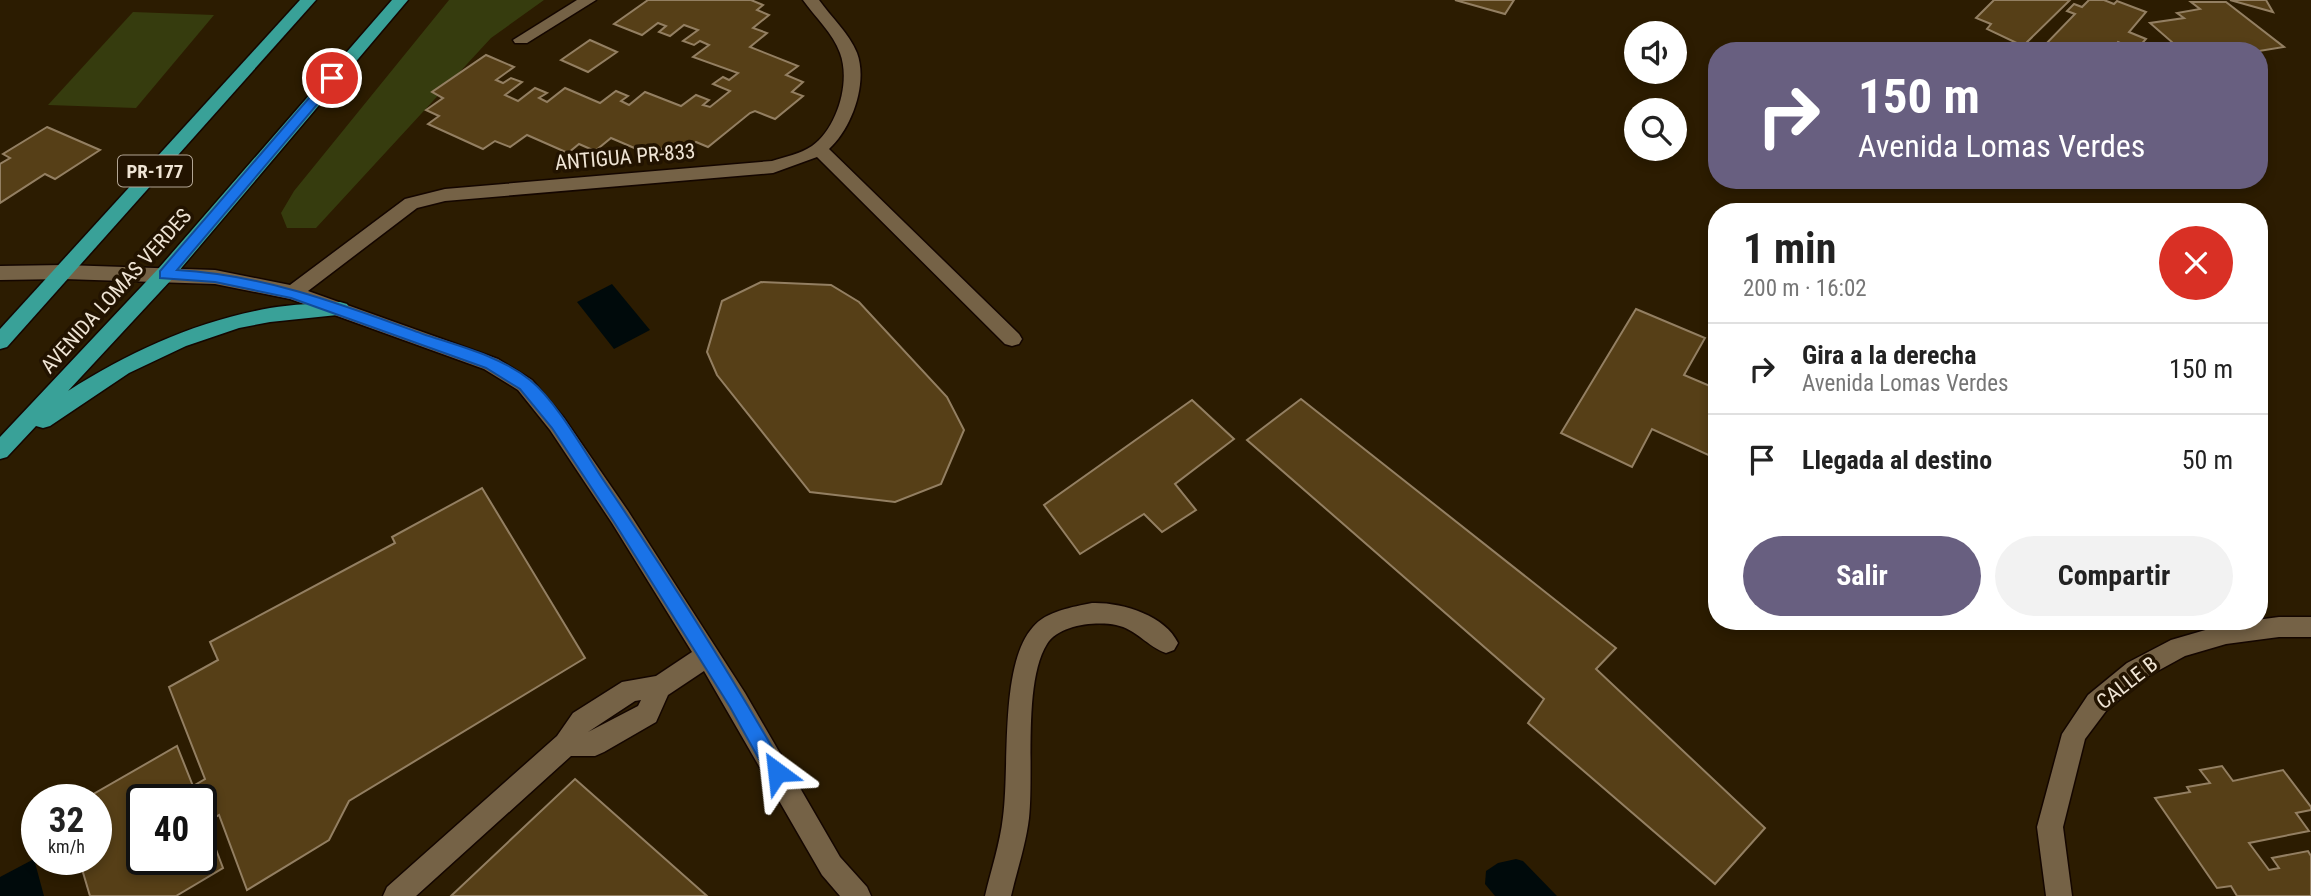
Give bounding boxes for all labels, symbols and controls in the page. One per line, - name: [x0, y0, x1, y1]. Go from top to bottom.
- map controls: [1624, 21, 1687, 161]
- button: sound: [1624, 21, 1687, 84]
- pin: [302, 48, 362, 108]
- icon: arrive: [313, 59, 351, 97]
- text: 150 m: [1858, 68, 1980, 125]
- icon: right: [1743, 70, 1834, 161]
- button: search: [1624, 98, 1687, 161]
- text: Avenida Lomas Verdes: [1858, 127, 2145, 165]
- street label: ANTIGUA PR-833: [554, 139, 696, 175]
- road number: PR-177: [118, 155, 192, 186]
- street label: AVENIDA LOMAS VERDES: [36, 204, 196, 378]
- text: 1 min: [1743, 224, 1836, 273]
- button: close: [2159, 226, 2233, 300]
- text: 200 m · 16:02: [1743, 275, 1867, 302]
- text: Gira a la derecha: [1802, 340, 1976, 370]
- icon: right: [1743, 350, 1781, 388]
- text: 150 m: [2169, 354, 2233, 384]
- text: Avenida Lomas Verdes: [1802, 370, 2009, 397]
- icon: arrive: [1743, 441, 1781, 479]
- text: Llegada al destino: [1802, 445, 1992, 475]
- text: 50 m: [2182, 445, 2233, 475]
- button: Salir: [1743, 536, 1981, 616]
- button: Compartir: [1995, 536, 2233, 616]
- street label: CALLE B: [2092, 652, 2162, 714]
- position arrow: [740, 735, 814, 809]
- speed limit sign: 40: [126, 784, 217, 875]
- text: 32: [49, 800, 84, 841]
- text: km/h: [48, 836, 85, 857]

